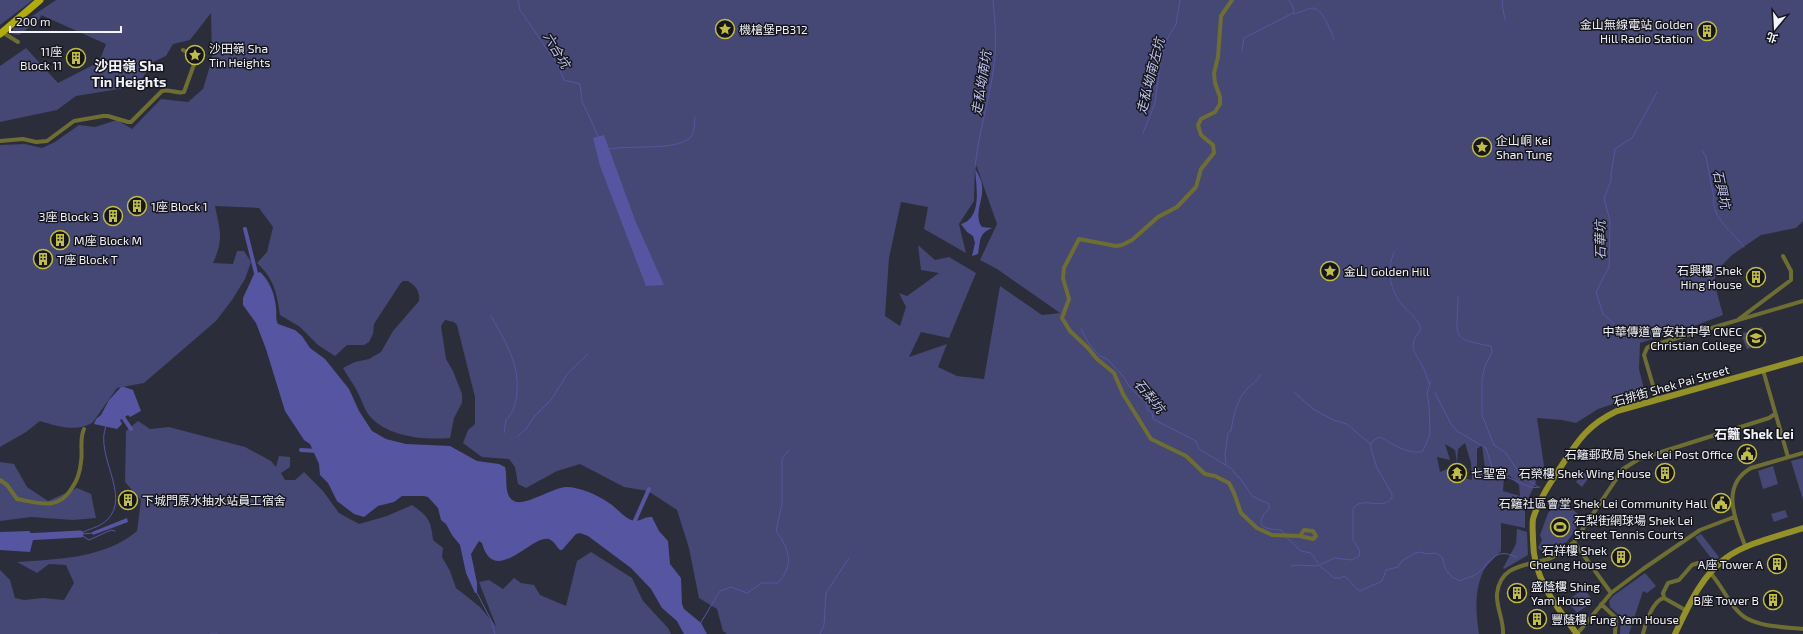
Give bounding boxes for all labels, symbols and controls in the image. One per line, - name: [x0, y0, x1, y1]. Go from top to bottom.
- scale bar: [10, 8, 121, 34]
- north arrow: [1755, 8, 1795, 48]
- text: 200 m: [16, 14, 50, 28]
- place label: 金山無線電站 Golden Hill Radio Station: [1580, 17, 1693, 45]
- place icon: 機槍堡PB312: [714, 18, 736, 40]
- building icon: 金山無線電站 Golden Hill Radio Station: [1696, 20, 1718, 42]
- place label: 機槍堡PB312: [739, 22, 808, 36]
- water label: 六合坑: [540, 29, 575, 73]
- text: 北: [1765, 30, 1779, 46]
- water label: 走私坳南左坑: [1133, 34, 1168, 116]
- place label: 沙田嶺 Sha Tin Heights: [209, 41, 270, 69]
- place label: 11座 Block 11: [20, 44, 62, 72]
- place icon: 沙田嶺 Sha Tin Heights: [184, 44, 206, 66]
- building icon: 11座 Block 11: [65, 47, 87, 69]
- water label: 走私坳南坑: [968, 48, 994, 116]
- district label: 沙田嶺 Sha Tin Heights: [92, 57, 166, 90]
- place label: 企山峒 Kei Shan Tung: [1496, 133, 1552, 161]
- place icon: 企山峒 Kei Shan Tung: [1471, 136, 1493, 158]
- water label: 石興坑: [1710, 168, 1734, 212]
- building icon: 1座 Block 1: [126, 195, 148, 217]
- place label: 1座 Block 1: [151, 199, 208, 213]
- building icon: 3座 Block 3: [102, 205, 124, 227]
- place label: 3座 Block 3: [39, 209, 99, 223]
- water label: 石華坑: [1592, 218, 1608, 260]
- building icon: M座 Block M: [49, 229, 71, 251]
- place label: M座 Block M: [74, 233, 142, 247]
- building icon: T座 Block T: [32, 248, 54, 270]
- place label: T座 Block T: [57, 252, 118, 266]
- place icon: 金山 Golden Hill: [1319, 260, 1341, 282]
- place label: 石興樓 Shek Hing House: [1677, 263, 1742, 291]
- place label: 金山 Golden Hill: [1344, 264, 1430, 278]
- building icon: 石興樓 Shek Hing House: [1745, 266, 1767, 288]
- place label: 中華傳道會安柱中學 CNEC Christian College: [1603, 324, 1742, 352]
- school or university icon: 中華傳道會安柱中學 CNEC Christian College: [1745, 327, 1767, 349]
- street label: 石排街 Shek Pai Street: [1611, 362, 1731, 408]
- water label: 石梨坑: [1132, 376, 1170, 418]
- district label: 石籬 Shek Lei: [1714, 426, 1794, 442]
- public building icon: 石籬郵政局 Shek Lei Post Office: [1736, 443, 1758, 465]
- place label: 石籬郵政局 Shek Lei Post Office: [1565, 447, 1733, 461]
- temple icon: 七聖宮: [1446, 462, 1468, 484]
- building icon: 石榮樓 Shek Wing House: [1654, 462, 1676, 484]
- place label: 七聖宮: [1471, 466, 1507, 480]
- place label: 石榮樓 Shek Wing House: [1519, 466, 1651, 480]
- building icon: 下城門原水抽水站員工宿舍: [117, 489, 139, 511]
- public building icon: 石籬社區會堂 Shek Lei Community Hall: [1710, 492, 1732, 514]
- place label: 下城門原水抽水站員工宿舍: [142, 493, 286, 507]
- place label: 石籬社區會堂 Shek Lei Community Hall: [1499, 496, 1707, 510]
- place label: 石梨街網球場 Shek Lei Street Tennis Courts: [1574, 513, 1693, 541]
- sports icon: 石梨街網球場 Shek Lei Street Tennis Courts: [1549, 516, 1571, 538]
- place label: 石祥樓 Shek Cheung House: [1529, 543, 1607, 571]
- building icon: 石祥樓 Shek Cheung House: [1610, 546, 1632, 568]
- building icon: A座 Tower A: [1766, 553, 1788, 575]
- place label: A座 Tower A: [1698, 557, 1764, 571]
- place label: 盛蔭樓 Shing Yam House: [1531, 579, 1600, 607]
- building icon: 盛蔭樓 Shing Yam House: [1506, 582, 1528, 604]
- building icon: B座 Tower B: [1762, 589, 1784, 611]
- place label: B座 Tower B: [1694, 593, 1759, 607]
- building icon: 豐蔭樓 Fung Yam House: [1526, 608, 1548, 630]
- place label: 豐蔭樓 Fung Yam House: [1551, 612, 1679, 626]

